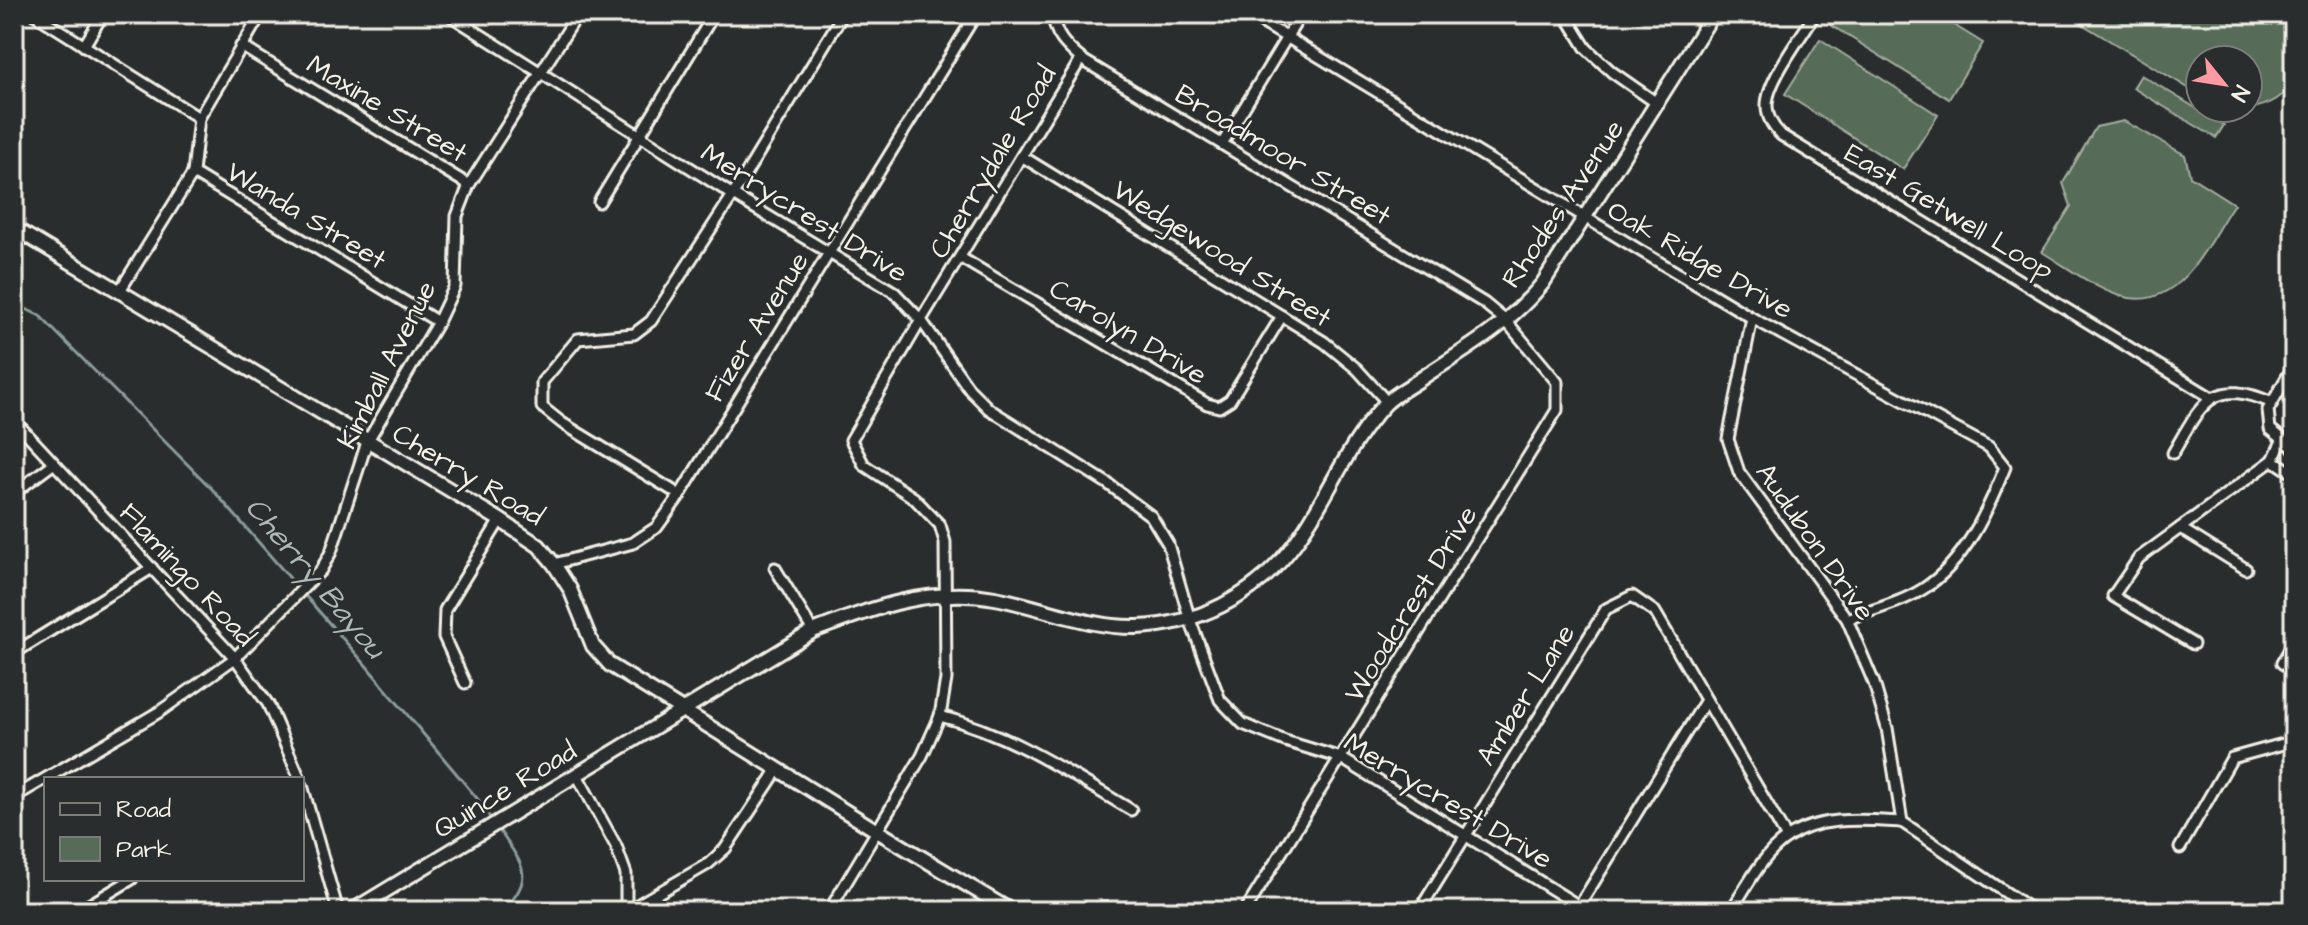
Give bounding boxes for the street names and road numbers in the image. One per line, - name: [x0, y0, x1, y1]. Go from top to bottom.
- street label: Maxine Street: [299, 46, 475, 173]
- street label: Cherrydale Road: [920, 58, 1068, 267]
- street label: Broadmoor Street: [1168, 75, 1399, 235]
- street label: Rhodes Avenue: [1492, 112, 1634, 296]
- street label: Merrycrest Drive: [692, 134, 915, 294]
- street label: East Getwell Loop: [1837, 134, 2061, 290]
- street label: Wanda Street: [218, 153, 394, 280]
- street label: Wedgewood Street: [1104, 171, 1340, 338]
- street label: Oak Ridge Drive: [1600, 191, 1800, 330]
- street label: Fizer Avenue: [695, 244, 819, 410]
- street label: Carolyn Drive: [1041, 270, 1214, 396]
- street label: Kimball Avenue: [328, 274, 446, 456]
- street label: Cherry Road: [384, 414, 551, 537]
- street label: Audubon Drive: [1746, 455, 1884, 629]
- street label: Flamingo Road: [109, 494, 264, 656]
- street label: Woodcrest Drive: [1335, 498, 1487, 710]
- street label: Amber Lane: [1467, 617, 1585, 773]
- street label: Merrycrest Drive: [1335, 723, 1560, 880]
- street label: Quince Road: [426, 732, 584, 848]

